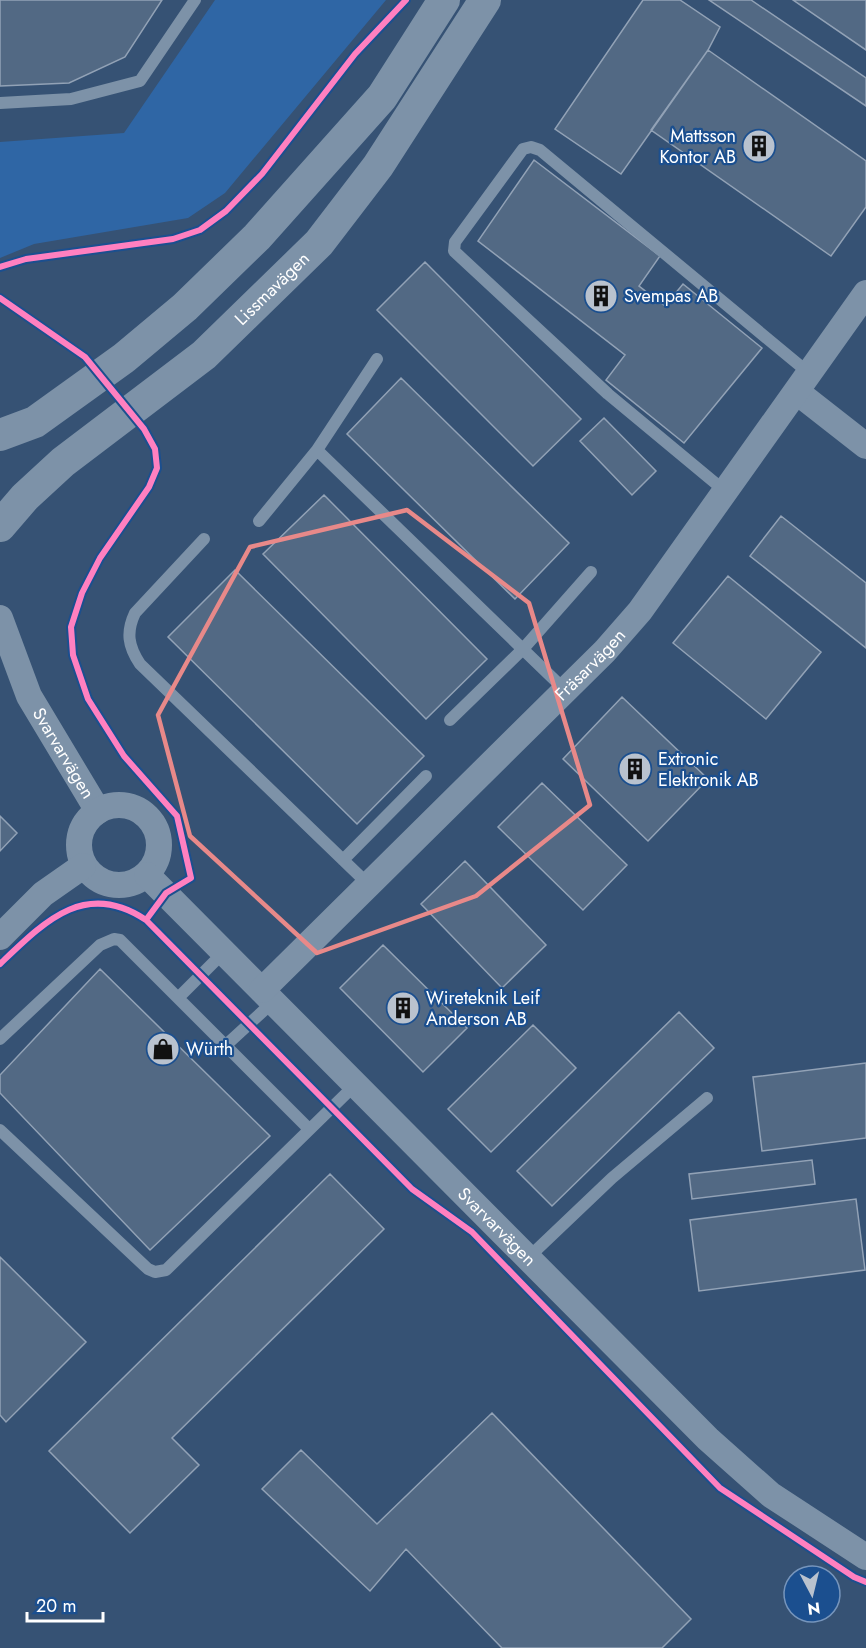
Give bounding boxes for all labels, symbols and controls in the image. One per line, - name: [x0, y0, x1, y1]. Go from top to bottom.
- place label: Mattsson Kontor AB: [659, 123, 736, 170]
- building icon: Mattsson Kontor AB: [741, 128, 777, 164]
- street label: Lissmavägen: [229, 246, 315, 331]
- building icon: Svempas AB: [583, 278, 619, 314]
- place label: Svempas AB: [624, 283, 718, 309]
- street label: Fräsarvägen: [549, 623, 632, 707]
- street label: Svarvarvägen: [26, 703, 101, 804]
- place label: Extronic Elektronik AB: [658, 746, 759, 793]
- building icon: Extronic Elektronik AB: [617, 751, 653, 787]
- place label: Wireteknik Leif Anderson AB: [426, 985, 541, 1032]
- building icon: Wireteknik Leif Anderson AB: [385, 990, 421, 1026]
- shop icon: Würth: [145, 1031, 181, 1067]
- place label: Würth: [186, 1036, 233, 1062]
- street label: Svarvarvägen: [452, 1181, 542, 1272]
- north arrow: [782, 1564, 842, 1624]
- scale bar: [27, 1585, 104, 1623]
- text: 20 m: [36, 1593, 76, 1619]
- text: N: [806, 1596, 821, 1621]

